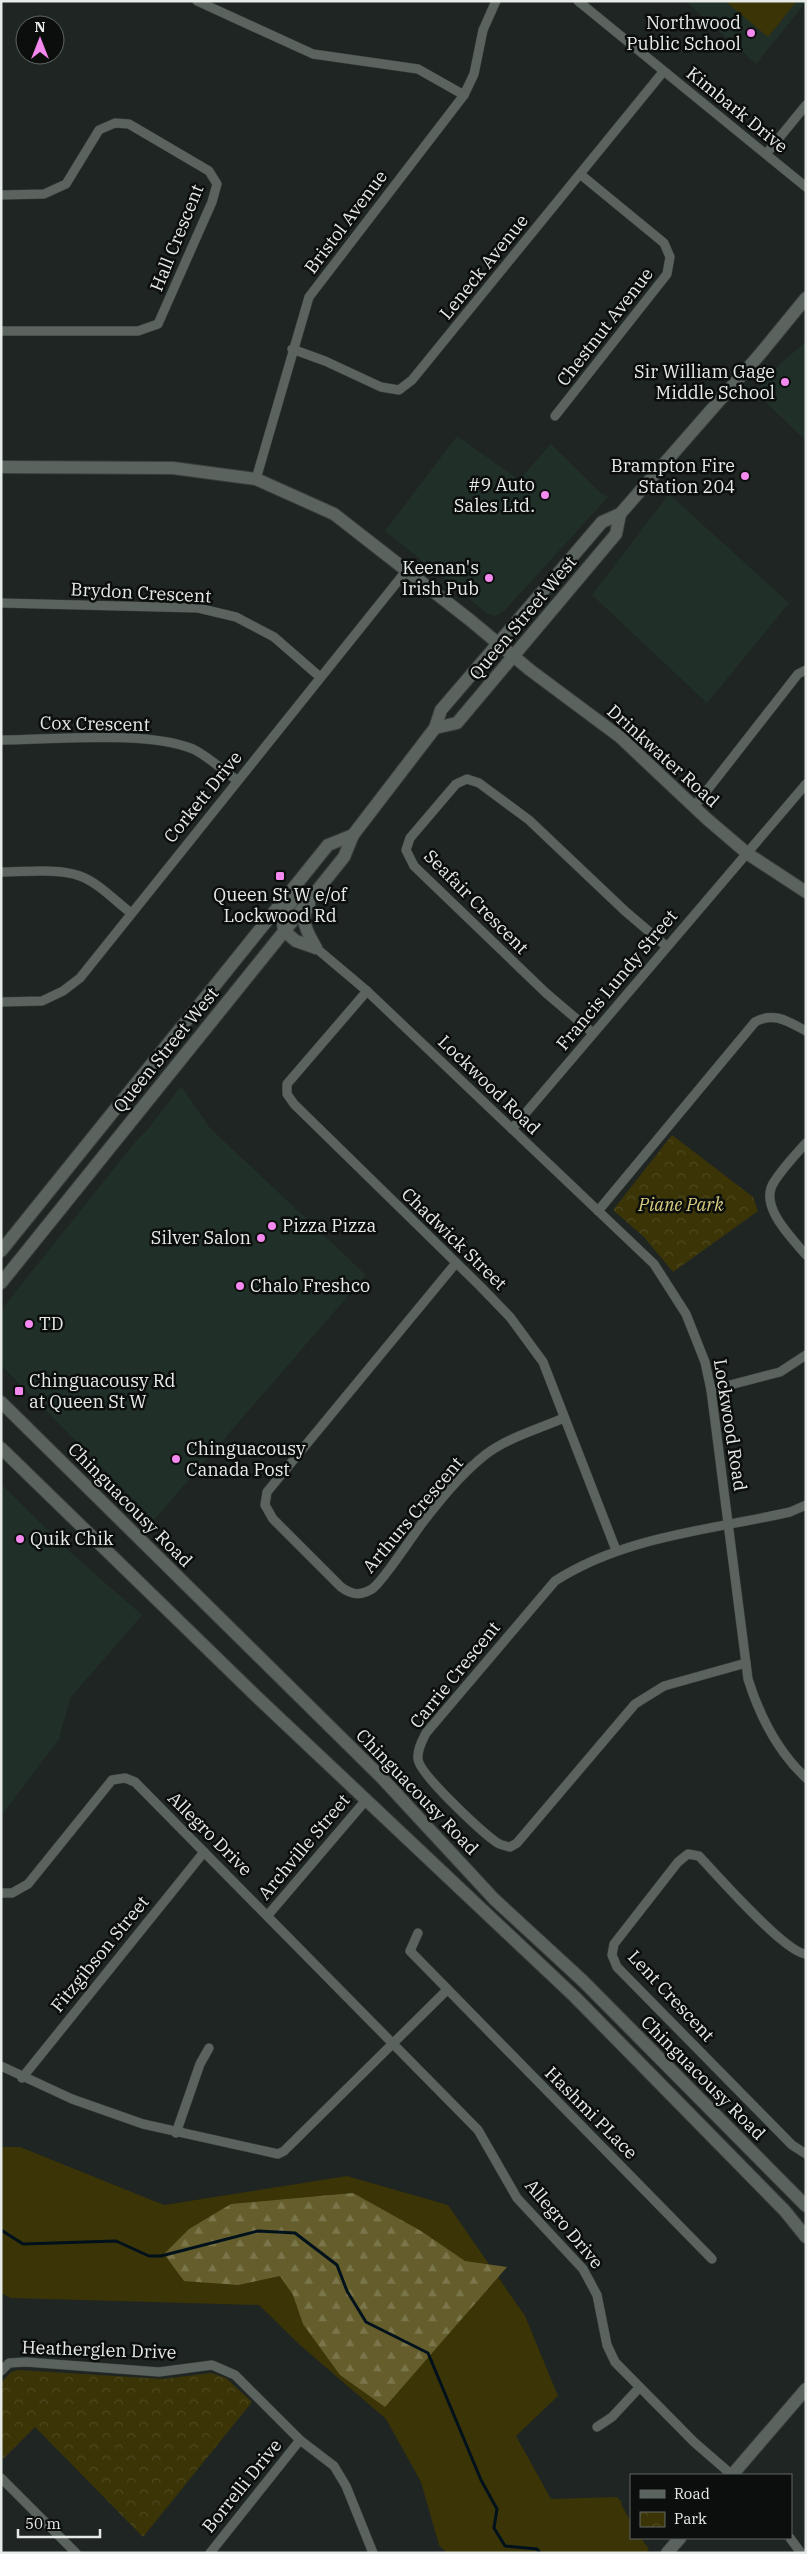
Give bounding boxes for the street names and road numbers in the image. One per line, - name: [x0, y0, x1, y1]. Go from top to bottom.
- street label: Kimbark Drive: [682, 62, 793, 158]
- street label: Bristol Avenue: [299, 165, 392, 278]
- street label: Hall Crescent: [145, 181, 208, 295]
- street label: Leneck Avenue: [434, 209, 533, 324]
- street label: Chestnut Avenue: [551, 263, 658, 391]
- street label: Queen Street West: [464, 551, 581, 684]
- street label: Brydon Crescent: [70, 577, 212, 608]
- street label: Drinkwater Road: [603, 699, 724, 812]
- street label: Cox Crescent: [40, 711, 150, 736]
- street label: Corkett Drive: [159, 746, 247, 847]
- street label: Seafair Crescent: [419, 845, 533, 959]
- street label: Francis Lundy Street: [551, 905, 682, 1055]
- street label: Queen Street West: [108, 982, 223, 1117]
- street label: Lockwood Road: [433, 1030, 545, 1139]
- street label: Chadwick Street: [397, 1182, 512, 1295]
- street label: Lockwood Road: [709, 1357, 752, 1493]
- street label: Chinguacousy Road: [63, 1438, 197, 1572]
- street label: Arthurs Crescent: [357, 1452, 468, 1577]
- street label: Carrie Crescent: [404, 1616, 505, 1733]
- street label: Chinguacousy Road: [351, 1724, 484, 1860]
- street label: Allegro Drive: [163, 1787, 257, 1881]
- street label: Archville Street: [253, 1789, 355, 1904]
- street label: Fitzgibson Street: [46, 1891, 154, 2017]
- street label: Lent Crescent: [623, 1945, 720, 2046]
- street label: Chinguacousy Road: [636, 2011, 770, 2145]
- street label: Hashmi PLace: [540, 2062, 642, 2164]
- street label: Allegro Drive: [520, 2174, 609, 2273]
- street label: Heatherglen Drive: [21, 2335, 177, 2364]
- street label: Borrelli Drive: [197, 2434, 286, 2537]

